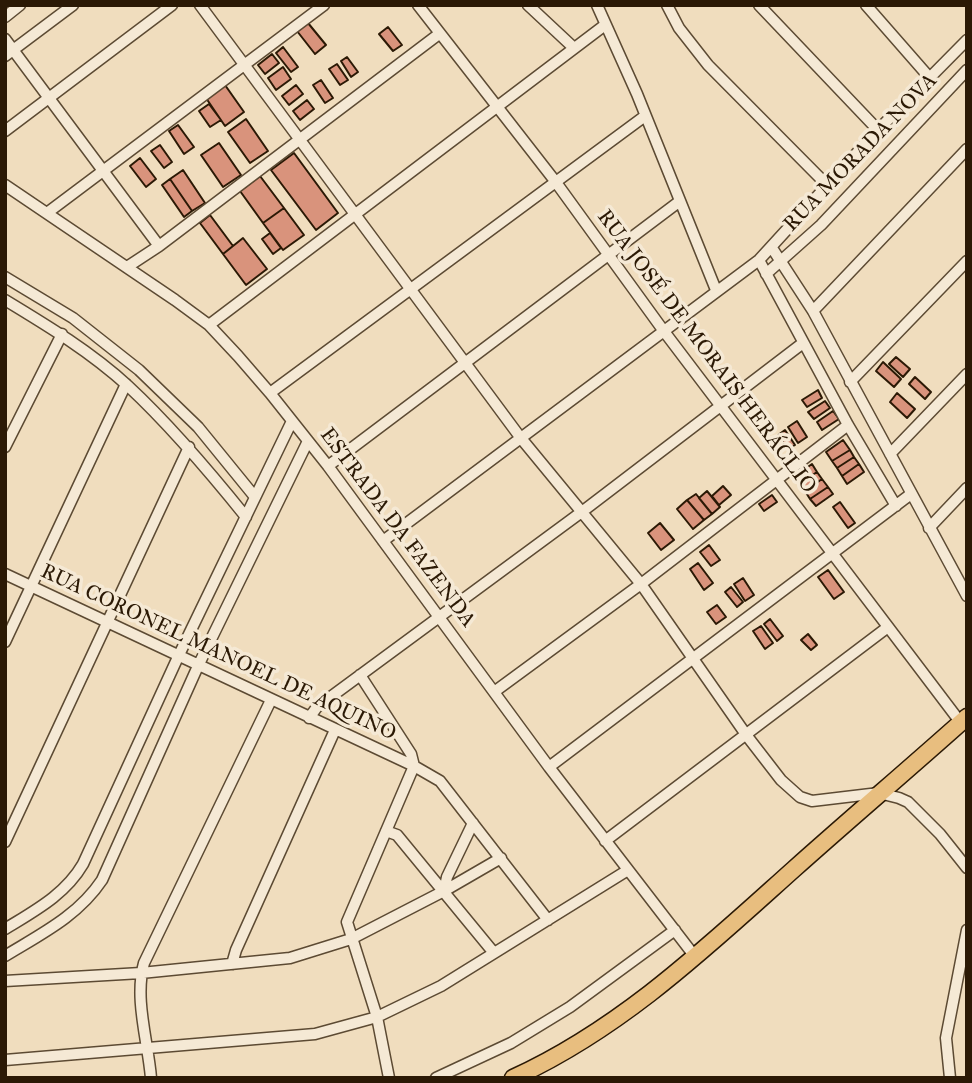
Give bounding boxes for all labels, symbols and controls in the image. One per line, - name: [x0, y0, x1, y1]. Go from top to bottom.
- street label: RUA MORADA NOVA: [779, 69, 943, 237]
- street label: RUA JOSÉ DE MORAIS HERÁCLIO: [591, 205, 821, 499]
- street label: ESTRADA DA FAZENDA: [314, 423, 480, 633]
- street label: RUA CORONEL MANOEL DE AQUINO: [36, 559, 400, 747]

